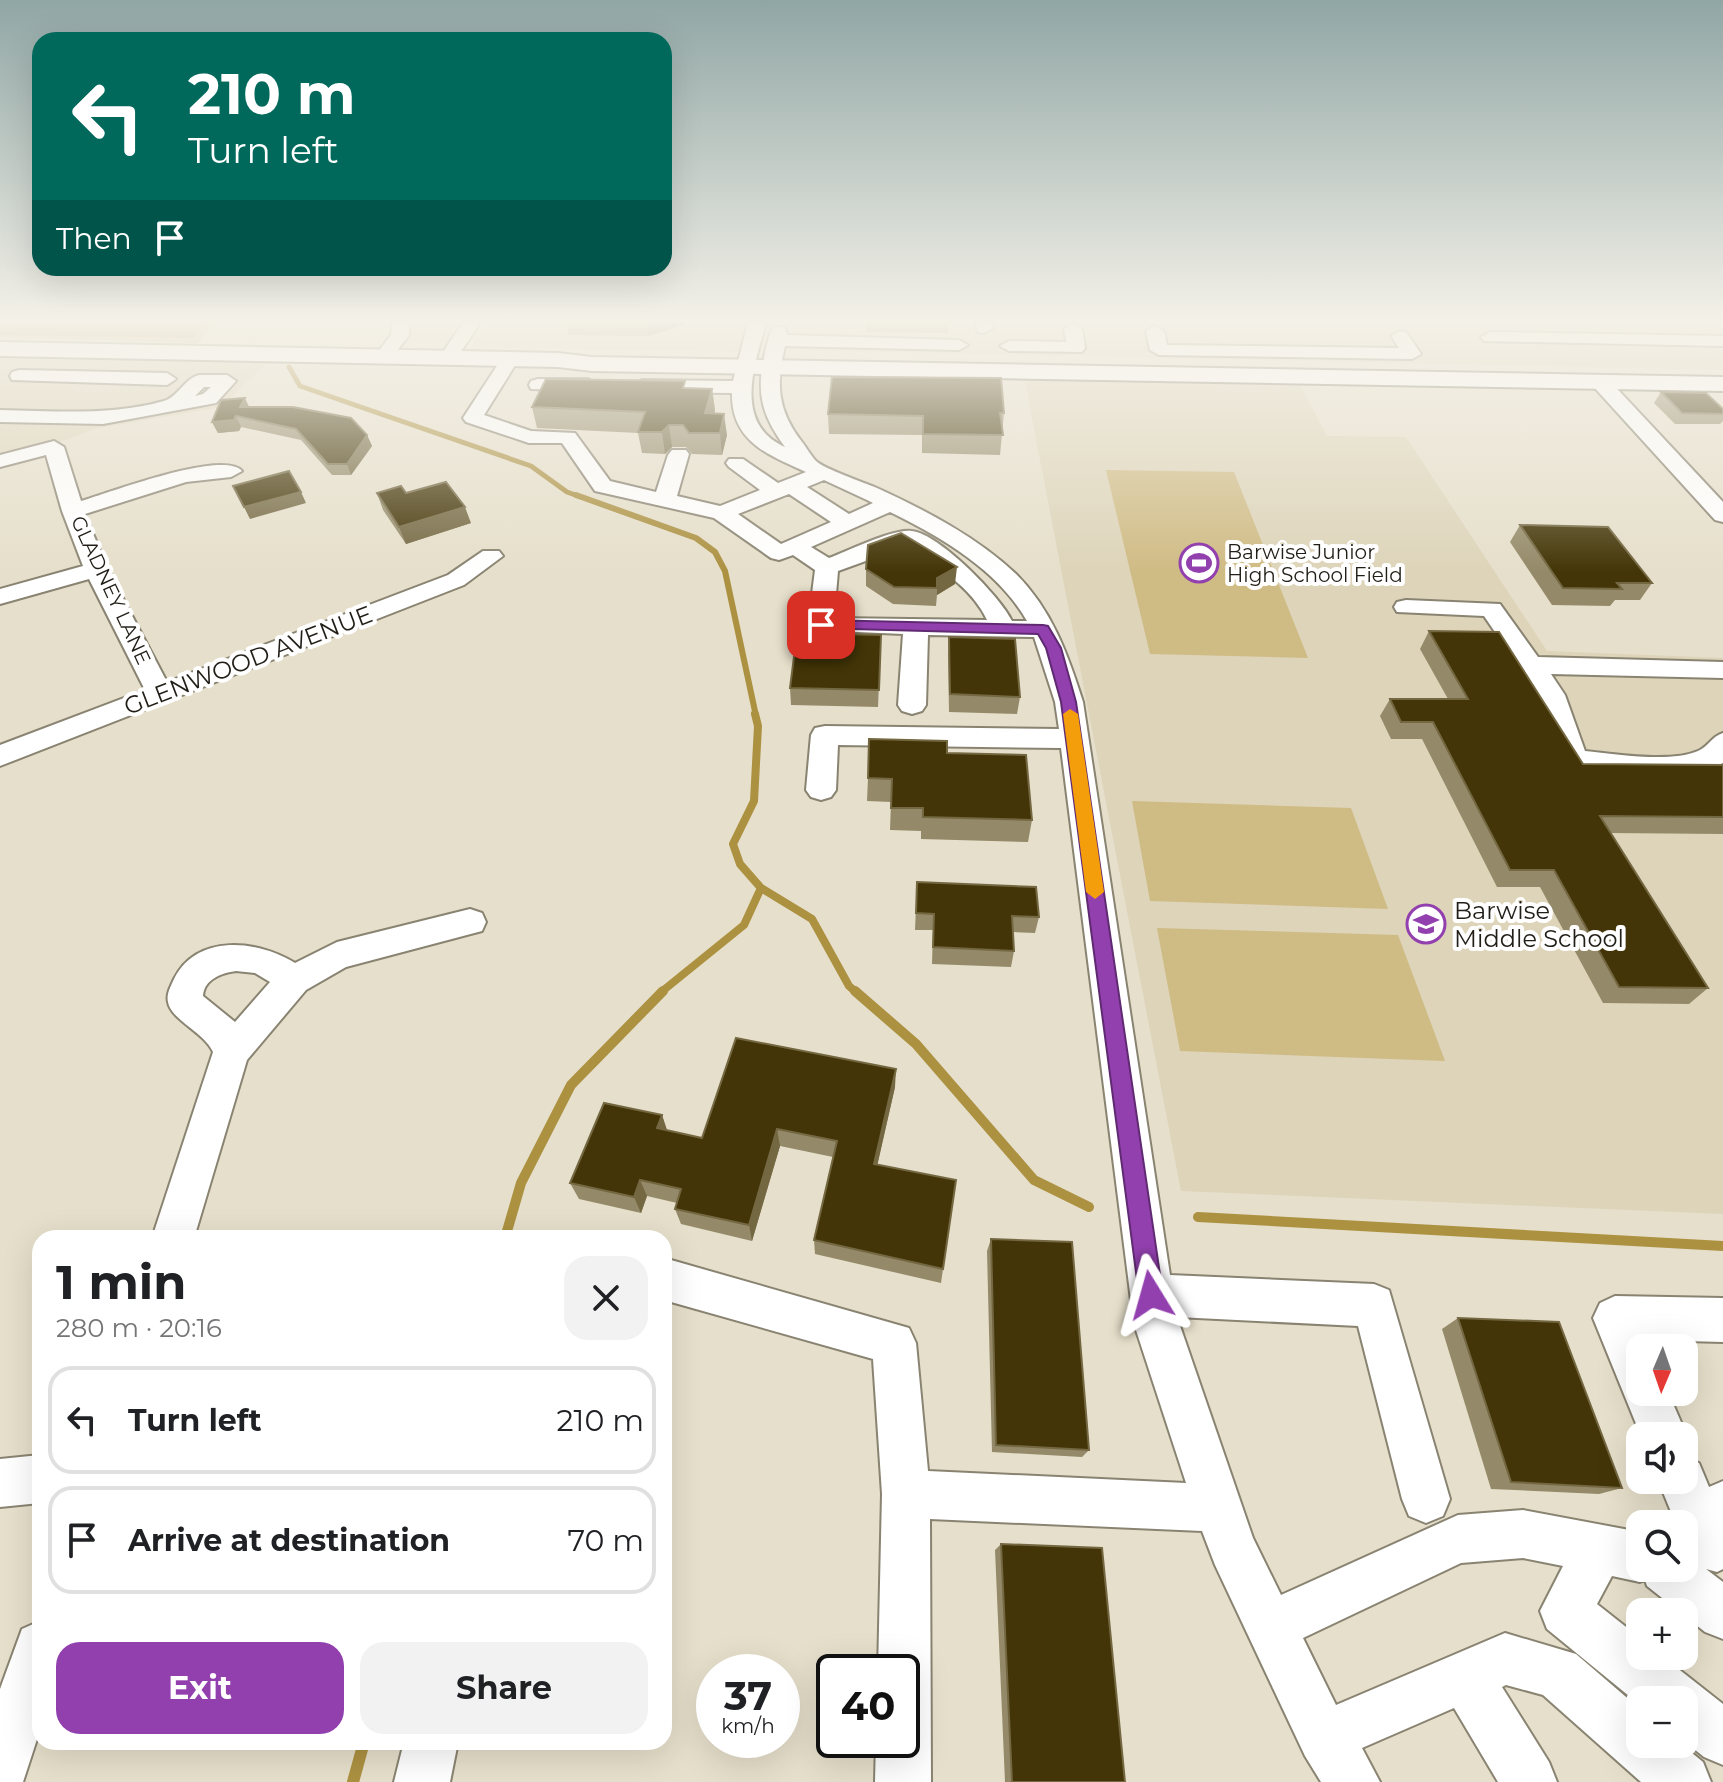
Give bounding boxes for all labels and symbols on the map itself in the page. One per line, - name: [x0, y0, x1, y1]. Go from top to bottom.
- street label: GLADNEY LANE: [66, 512, 156, 668]
- place label: Barwise Junior High School Field: [1227, 540, 1403, 587]
- sports icon: Barwise Junior High School Field: [1178, 542, 1220, 584]
- pin: [787, 591, 855, 659]
- street label: GLENWOOD AVENUE: [120, 599, 376, 721]
- place label: Barwise Middle School: [1454, 896, 1624, 953]
- school or university icon: Barwise Middle School: [1405, 903, 1447, 945]
- position arrow: [1109, 1253, 1193, 1337]
- north arrow: [1626, 1334, 1698, 1406]
- speed limit sign: 40: [816, 1654, 920, 1758]

